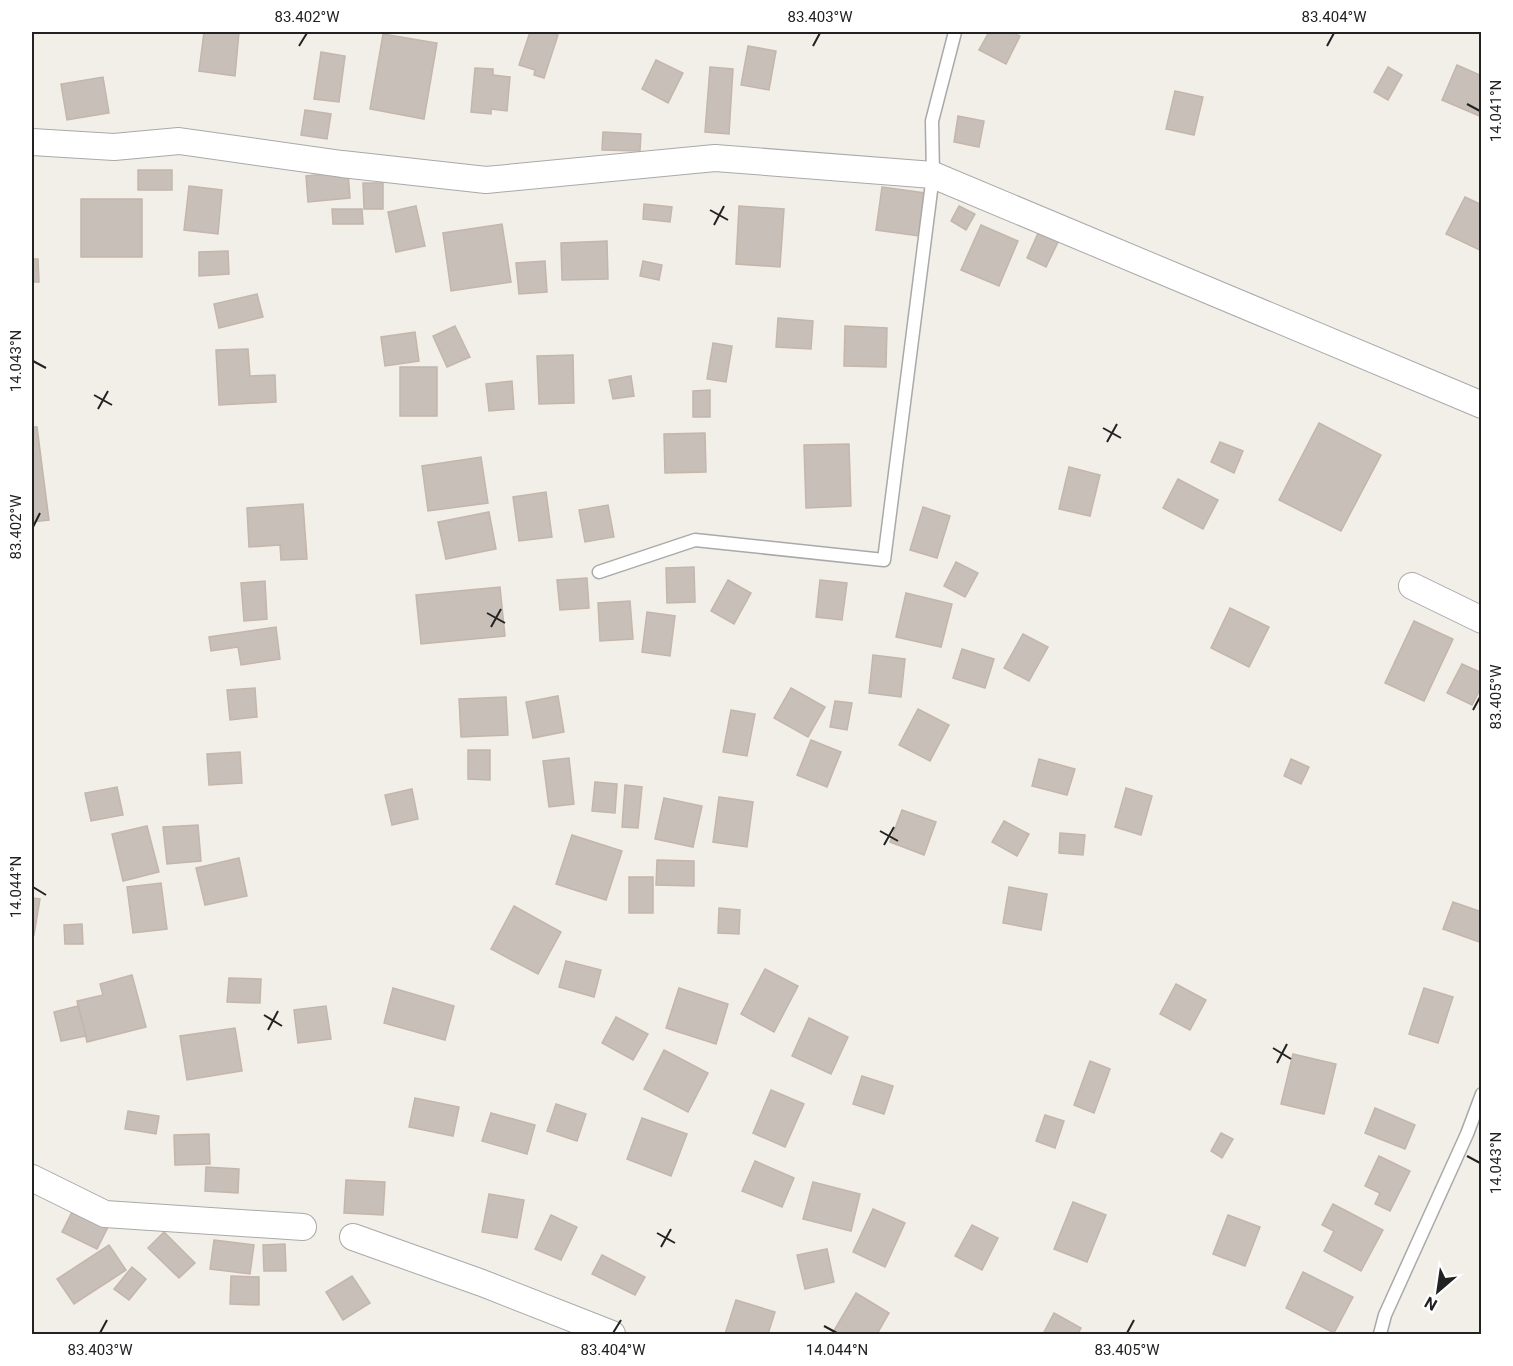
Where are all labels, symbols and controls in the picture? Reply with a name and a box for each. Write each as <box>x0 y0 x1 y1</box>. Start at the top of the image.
text: 83.402°W <box>274 8 340 26</box>
text: 83.403°W <box>787 8 853 26</box>
text: 83.404°W <box>1301 8 1367 26</box>
text: 14.041°N <box>1487 80 1505 142</box>
text: 14.043°N <box>7 330 25 392</box>
text: 83.402°W <box>7 494 25 560</box>
text: 83.405°W <box>1487 664 1505 730</box>
text: 14.044°N <box>7 856 25 918</box>
text: 14.043°N <box>1487 1132 1505 1194</box>
north arrow <box>1408 1261 1468 1321</box>
text: N <box>1421 1293 1441 1315</box>
text: 83.403°W <box>67 1341 133 1359</box>
text: 83.404°W <box>580 1341 646 1359</box>
text: 14.044°N <box>806 1341 868 1359</box>
text: 83.405°W <box>1094 1341 1160 1359</box>

